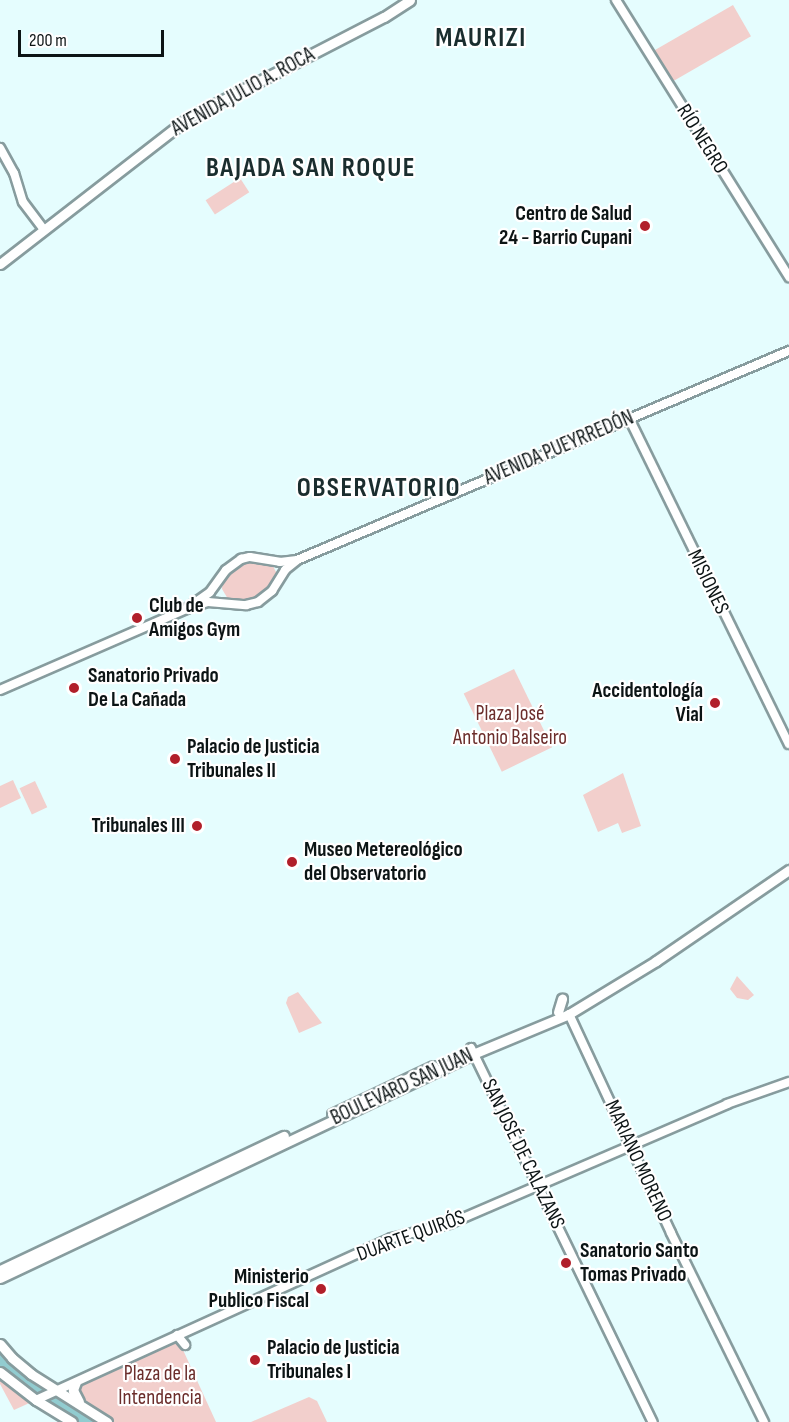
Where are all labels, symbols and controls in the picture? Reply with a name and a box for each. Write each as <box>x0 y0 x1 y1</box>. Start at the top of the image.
scale bar <box>21 18 166 56</box>
district label: MAURIZI <box>435 23 527 55</box>
text: 200 m <box>29 30 67 51</box>
street label: AVENIDA JULIO A. ROCA <box>167 42 319 142</box>
street label: RÍO NEGRO <box>671 100 733 178</box>
district label: BAJADA SAN ROQUE <box>206 153 416 185</box>
place label: Centro de Salud 24 - Barrio Cupani <box>499 201 632 251</box>
marker: Centro de Salud 24 - Barrio Cupani <box>636 217 654 235</box>
street label: AVENIDA PUEYRREDÓN <box>480 405 638 491</box>
district label: OBSERVATORIO <box>297 473 461 505</box>
street label: MISIONES <box>682 546 734 618</box>
place label: Club de Amigos Gym <box>149 593 240 643</box>
marker: Club de Amigos Gym <box>130 611 144 625</box>
place label: Sanatorio Privado De La Cañada <box>88 663 219 713</box>
place label: Accidentología Vial <box>592 678 703 728</box>
marker: Sanatorio Privado De La Cañada <box>65 679 83 697</box>
marker: Accidentología Vial <box>708 696 722 710</box>
park label: Plaza José Antonio Balseiro <box>453 701 567 751</box>
place label: Palacio de Justicia Tribunales II <box>187 734 320 784</box>
marker: Palacio de Justicia Tribunales II <box>168 752 182 766</box>
place label: Tribunales III <box>92 813 185 839</box>
marker: Tribunales III <box>190 819 204 833</box>
place label: Museo Metereológico del Observatorio <box>304 837 463 887</box>
marker: Museo Metereológico del Observatorio <box>285 855 299 869</box>
street label: BOULEVARD SAN JUAN <box>327 1043 477 1131</box>
street label: SAN JOSÉ DE CALAZANS <box>476 1075 570 1233</box>
street label: MARIANO MORENO <box>599 1096 677 1226</box>
street label: DUARTE QUIRÓS <box>353 1205 469 1267</box>
place label: Sanatorio Santo Tomas Privado <box>580 1238 699 1288</box>
marker: Sanatorio Santo Tomas Privado <box>557 1254 575 1272</box>
place label: Ministerio Publico Fiscal <box>209 1264 309 1314</box>
marker: Ministerio Publico Fiscal <box>314 1282 328 1296</box>
place label: Palacio de Justicia Tribunales I <box>267 1335 400 1385</box>
marker: Palacio de Justicia Tribunales I <box>248 1353 262 1367</box>
park label: Plaza de la Intendencia <box>118 1361 202 1411</box>

